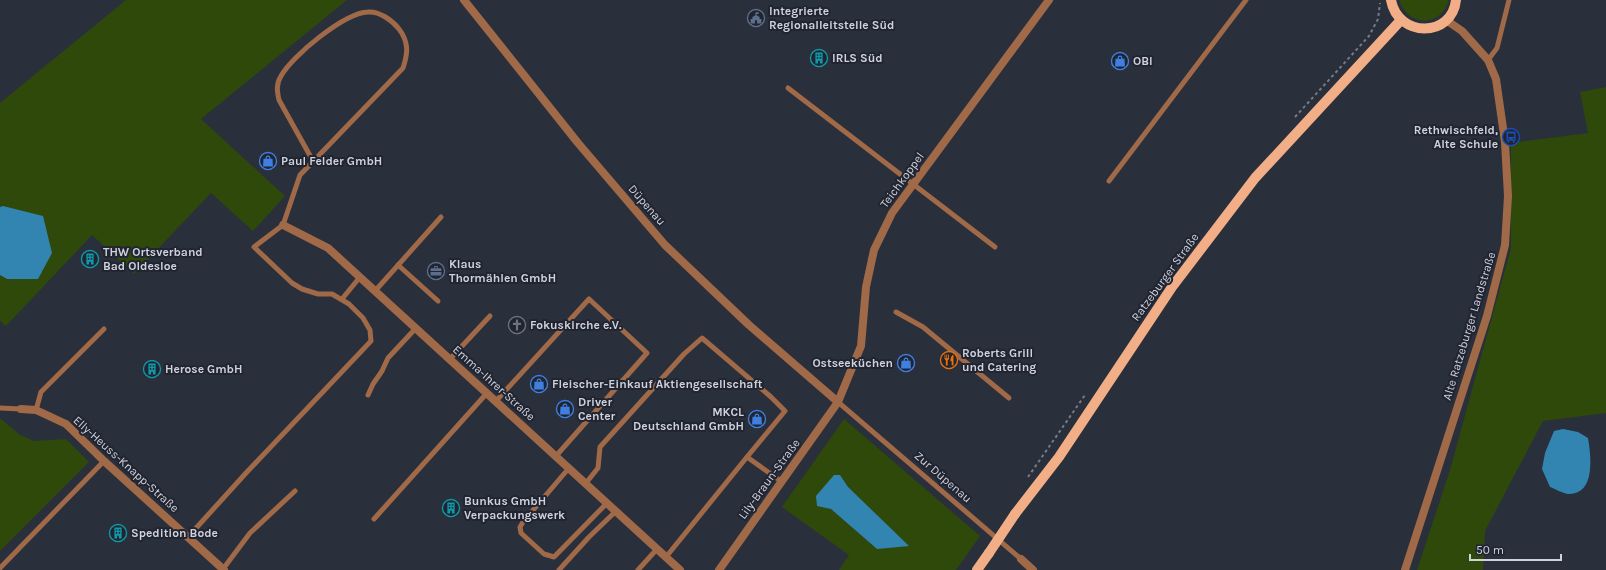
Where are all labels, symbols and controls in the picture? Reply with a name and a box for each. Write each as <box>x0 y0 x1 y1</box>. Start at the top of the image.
place label: Integrierte Regionalleitstelle Süd <box>769 4 894 32</box>
public building icon: Integrierte Regionalleitstelle Süd <box>746 8 766 28</box>
building icon: IRLS Süd <box>809 48 829 68</box>
place label: IRLS Süd <box>832 51 883 65</box>
shop icon: OBI <box>1110 51 1130 71</box>
place label: OBI <box>1133 54 1153 68</box>
place label: Rethwischfeld, Alte Schule <box>1414 123 1498 151</box>
bus stop icon: Rethwischfeld, Alte Schule <box>1501 127 1521 147</box>
street label: Teichkoppel <box>877 150 927 210</box>
shop icon: Paul Felder GmbH <box>258 151 278 171</box>
place label: Paul Felder GmbH <box>281 154 382 168</box>
street label: Düpenau <box>625 182 669 228</box>
street label: Ratzeburger Straße <box>1128 230 1202 324</box>
place label: THW Ortsverband Bad Oldesloe <box>103 245 203 273</box>
building icon: THW Ortsverband Bad Oldesloe <box>80 249 100 269</box>
street label: Alte Ratzeburger Landstraße <box>1440 250 1498 402</box>
place label: Klaus Thormählen GmbH <box>449 257 556 285</box>
office icon: Klaus Thormählen GmbH <box>426 261 446 281</box>
church icon: Fokuskirche e.V. <box>507 315 527 335</box>
place label: Fokuskirche e.V. <box>530 318 622 332</box>
street label: Emma-Ihrer-Straße <box>450 342 538 424</box>
place label: Roberts Grill und Catering <box>962 346 1036 374</box>
restaurant icon: Roberts Grill und Catering <box>939 350 959 370</box>
shop icon: Ostseeküchen <box>896 353 916 373</box>
place label: Ostseeküchen <box>812 356 893 370</box>
building icon: Herose GmbH <box>142 359 162 379</box>
place label: Herose GmbH <box>165 362 242 376</box>
shop icon: Fleischer-Einkauf Aktiengesellschaft <box>529 374 549 394</box>
place label: Fleischer-Einkauf Aktiengesellschaft <box>552 377 763 391</box>
place label: Driver Center <box>578 395 616 423</box>
shop icon: Driver Center <box>555 399 575 419</box>
place label: MKCL Deutschland GmbH <box>633 405 744 433</box>
shop icon: MKCL Deutschland GmbH <box>747 409 767 429</box>
street label: Elly-Heuss-Knapp-Straße <box>70 413 182 515</box>
street label: Lily-Braun-Straße <box>735 436 803 522</box>
street label: Zur Düpenau <box>912 448 974 506</box>
place label: Bunkus GmbH Verpackungswerk <box>464 494 565 522</box>
building icon: Bunkus GmbH Verpackungswerk <box>441 498 461 518</box>
building icon: Spedition Bode <box>108 523 128 543</box>
place label: Spedition Bode <box>131 526 218 540</box>
scale bar <box>1470 536 1561 562</box>
text: 50 m <box>1476 543 1504 557</box>

